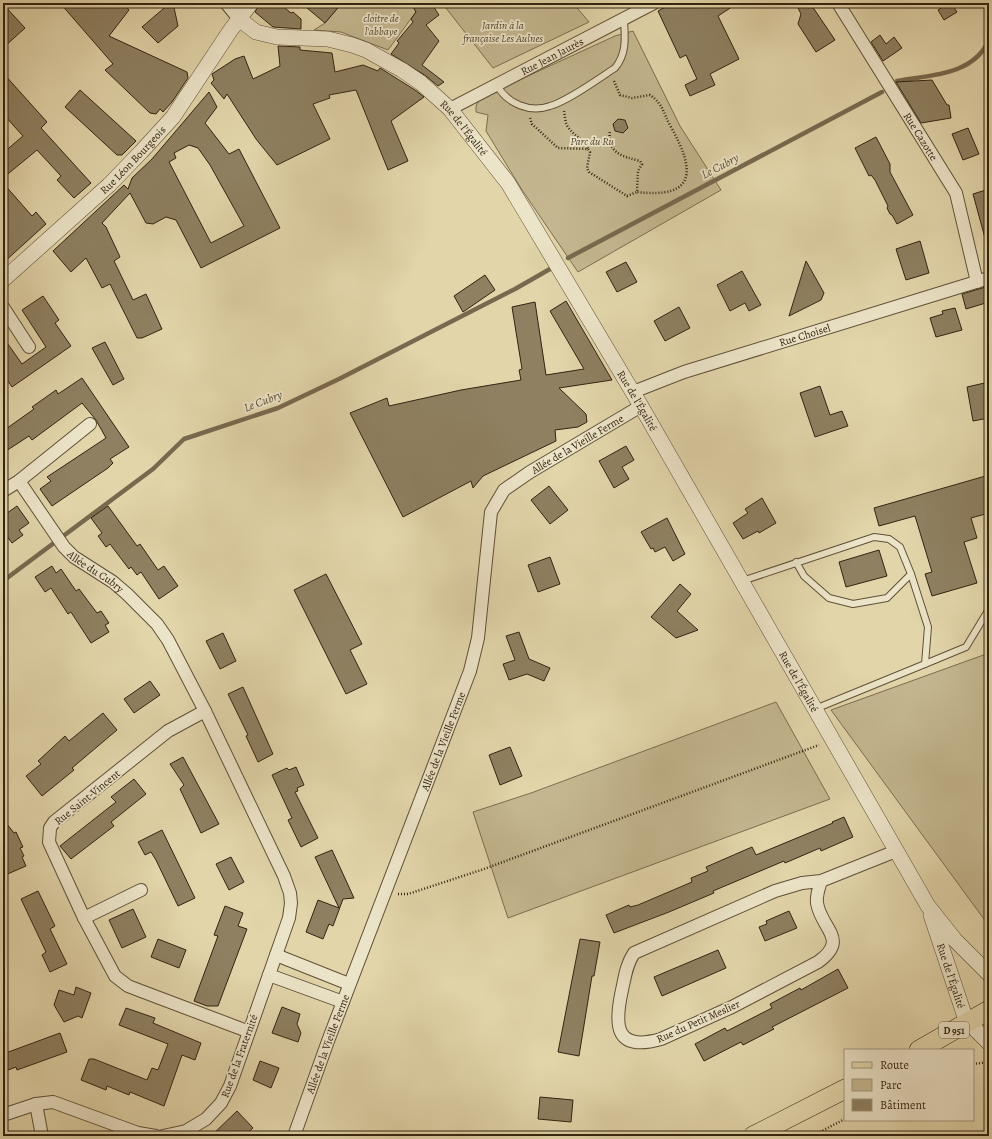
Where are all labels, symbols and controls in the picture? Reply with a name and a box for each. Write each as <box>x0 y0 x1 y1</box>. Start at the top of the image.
park label: cloitre de l'abbaye <box>363 11 399 39</box>
park label: Jardin à la française Les Aulnes <box>461 18 543 46</box>
street label: Rue Jean Jaurès <box>518 34 586 79</box>
street label: Rue de l'Égalité <box>437 97 491 159</box>
street label: Rue Cazotte <box>900 110 941 164</box>
street label: Rue Léon Bourgeois <box>97 123 169 198</box>
park label: Parc du Ru <box>570 134 614 149</box>
water label: Le Cubry <box>698 149 742 183</box>
street label: Rue Choisel <box>777 320 833 350</box>
street label: Rue de l'Égalité <box>613 368 661 434</box>
water label: Le Cubry <box>241 386 285 416</box>
street label: Allée de la Vieille Ferme <box>528 411 627 478</box>
street label: Allée du Cubry <box>63 547 127 596</box>
street label: Rue de l'Égalité <box>775 648 822 715</box>
street label: Allée de la Vieille Ferme <box>417 690 469 794</box>
street label: Rue Saint-Vincent <box>51 766 124 829</box>
street label: Rue de l'Égalité <box>933 941 969 1011</box>
street label: Allée de la Vieille Ferme <box>302 992 353 1097</box>
street label: Rue du Petit Meslier <box>654 996 742 1047</box>
street label: Rue de la Fraternité <box>217 1012 262 1100</box>
road number: D 951 <box>939 1022 969 1038</box>
legend <box>844 1049 974 1121</box>
text: Route <box>880 1057 909 1073</box>
text: Parc <box>880 1077 902 1093</box>
text: Bâtiment <box>880 1097 926 1113</box>

